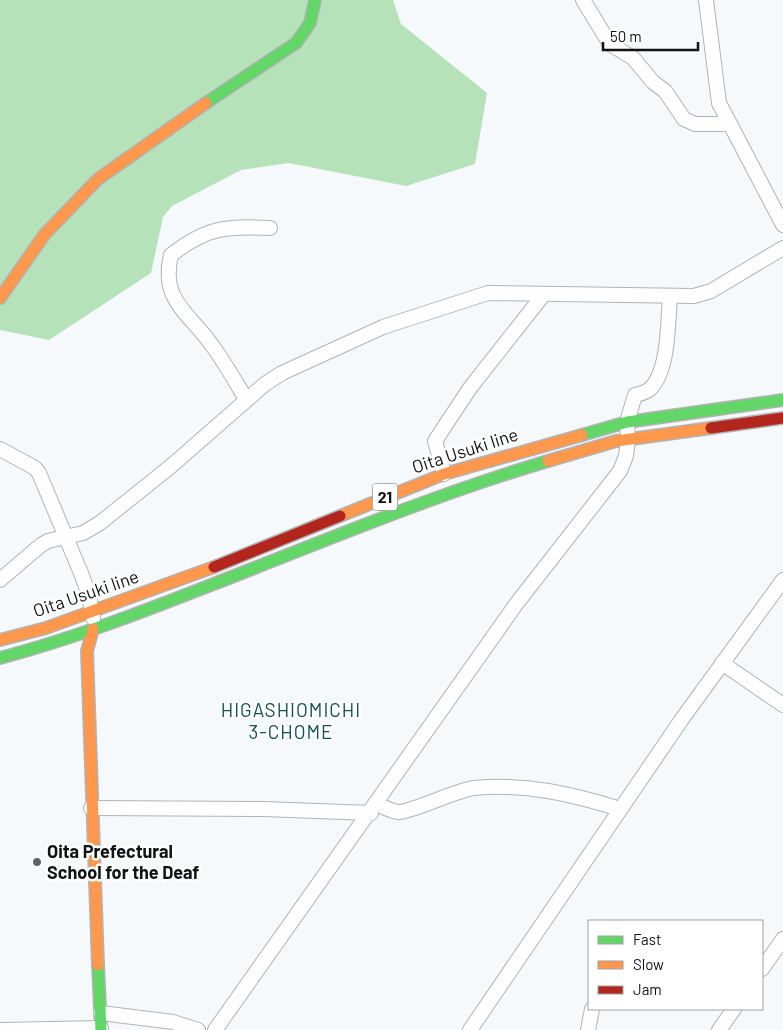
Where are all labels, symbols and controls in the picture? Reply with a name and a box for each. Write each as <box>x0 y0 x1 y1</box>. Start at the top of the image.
scale bar <box>603 20 698 52</box>
text: 50 m <box>610 27 642 45</box>
street label: Oita Usuki line <box>409 423 521 478</box>
road number: 21 <box>372 484 398 511</box>
street label: Oita Usuki line <box>30 565 141 621</box>
district label: HIGASHIOMICHI 3-CHOME <box>221 698 361 743</box>
place label: Oita Prefectural School for the Deaf <box>47 840 199 883</box>
marker: Oita Prefectural School for the Deaf <box>31 856 43 868</box>
legend <box>588 920 763 1010</box>
text: Fast <box>633 930 661 948</box>
text: Slow <box>633 955 664 973</box>
text: Jam <box>633 980 662 998</box>

